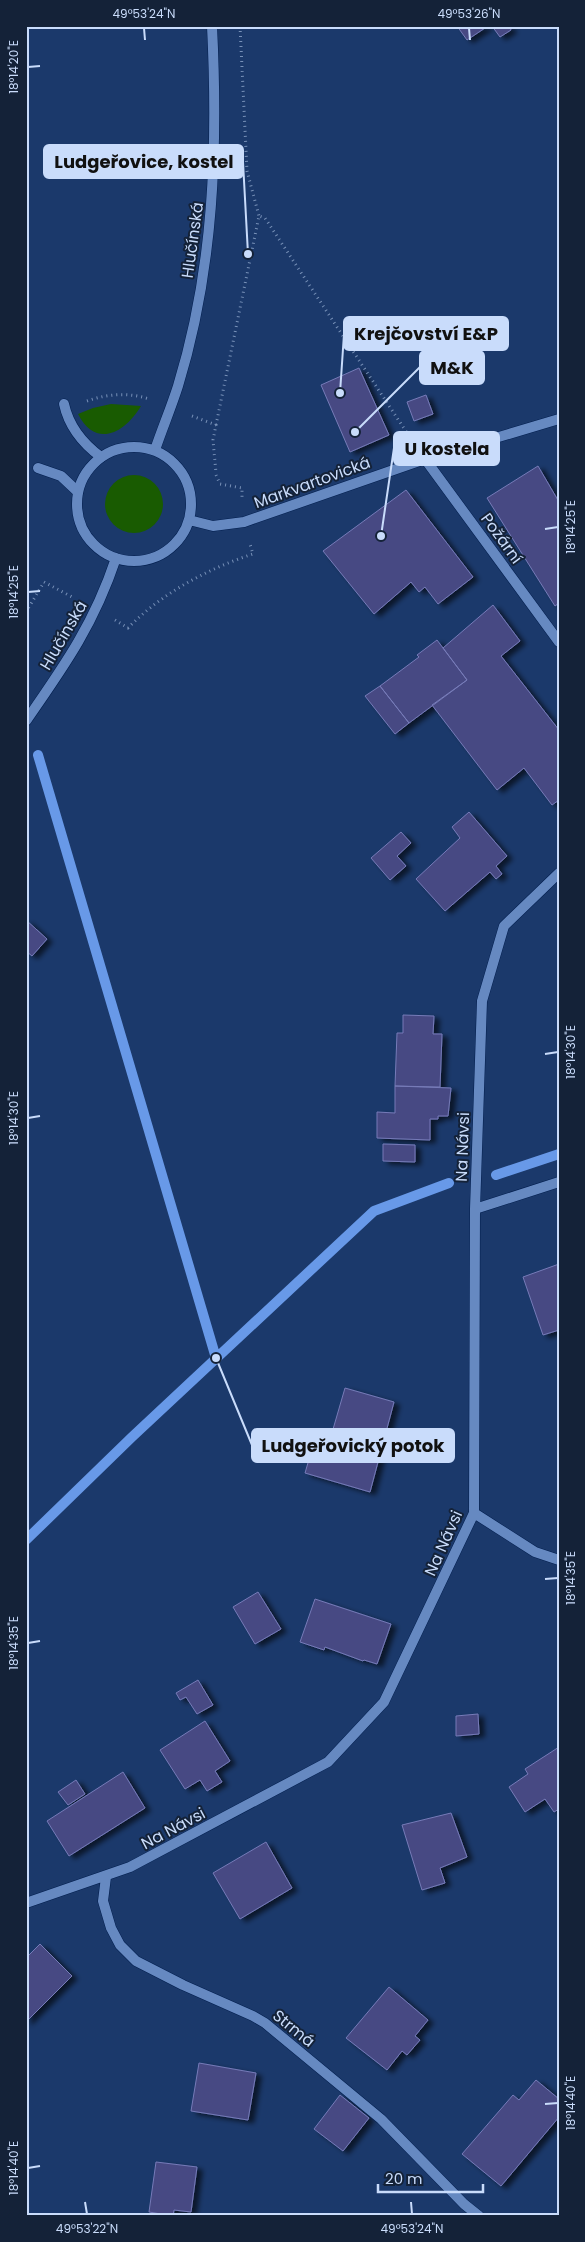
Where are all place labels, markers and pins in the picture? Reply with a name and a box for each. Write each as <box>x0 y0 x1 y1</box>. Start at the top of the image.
callout: Ludgeřovice, kostel <box>44 145 243 178</box>
callout: Krejčovství E&P <box>344 317 508 350</box>
callout: M&K <box>420 351 484 384</box>
callout: U kostela <box>394 432 499 465</box>
callout: Ludgeřovický potok <box>252 1429 454 1462</box>

